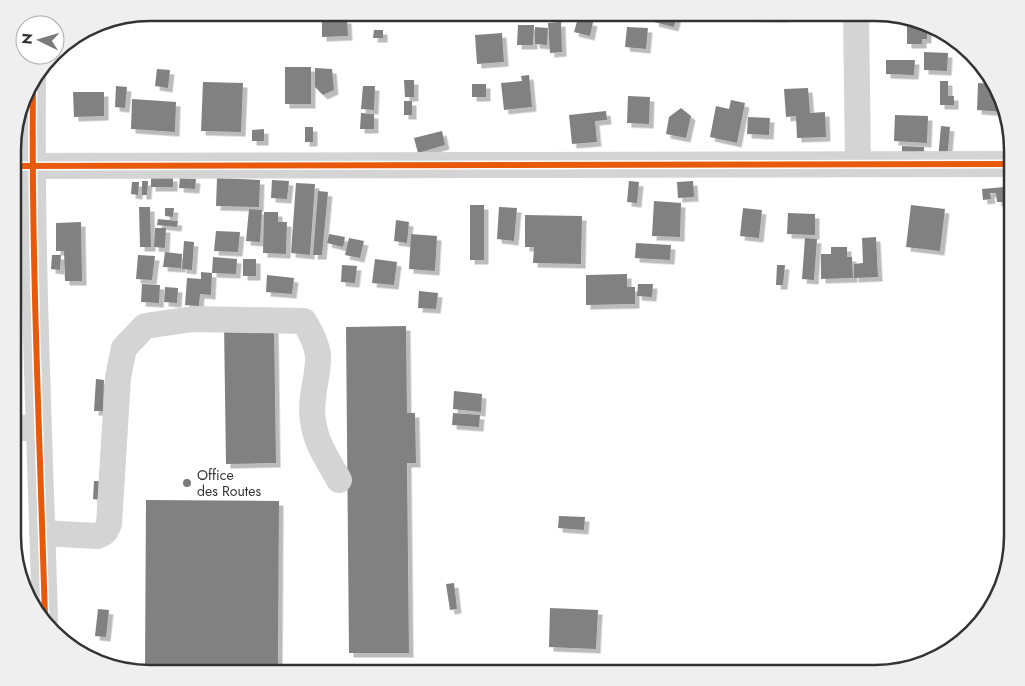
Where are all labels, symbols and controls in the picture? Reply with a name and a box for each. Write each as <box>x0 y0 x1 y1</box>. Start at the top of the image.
north arrow <box>15 15 65 65</box>
text: N <box>17 32 37 45</box>
place label: Office des Routes <box>197 465 261 501</box>
marker: Office des Routes <box>181 477 193 489</box>

